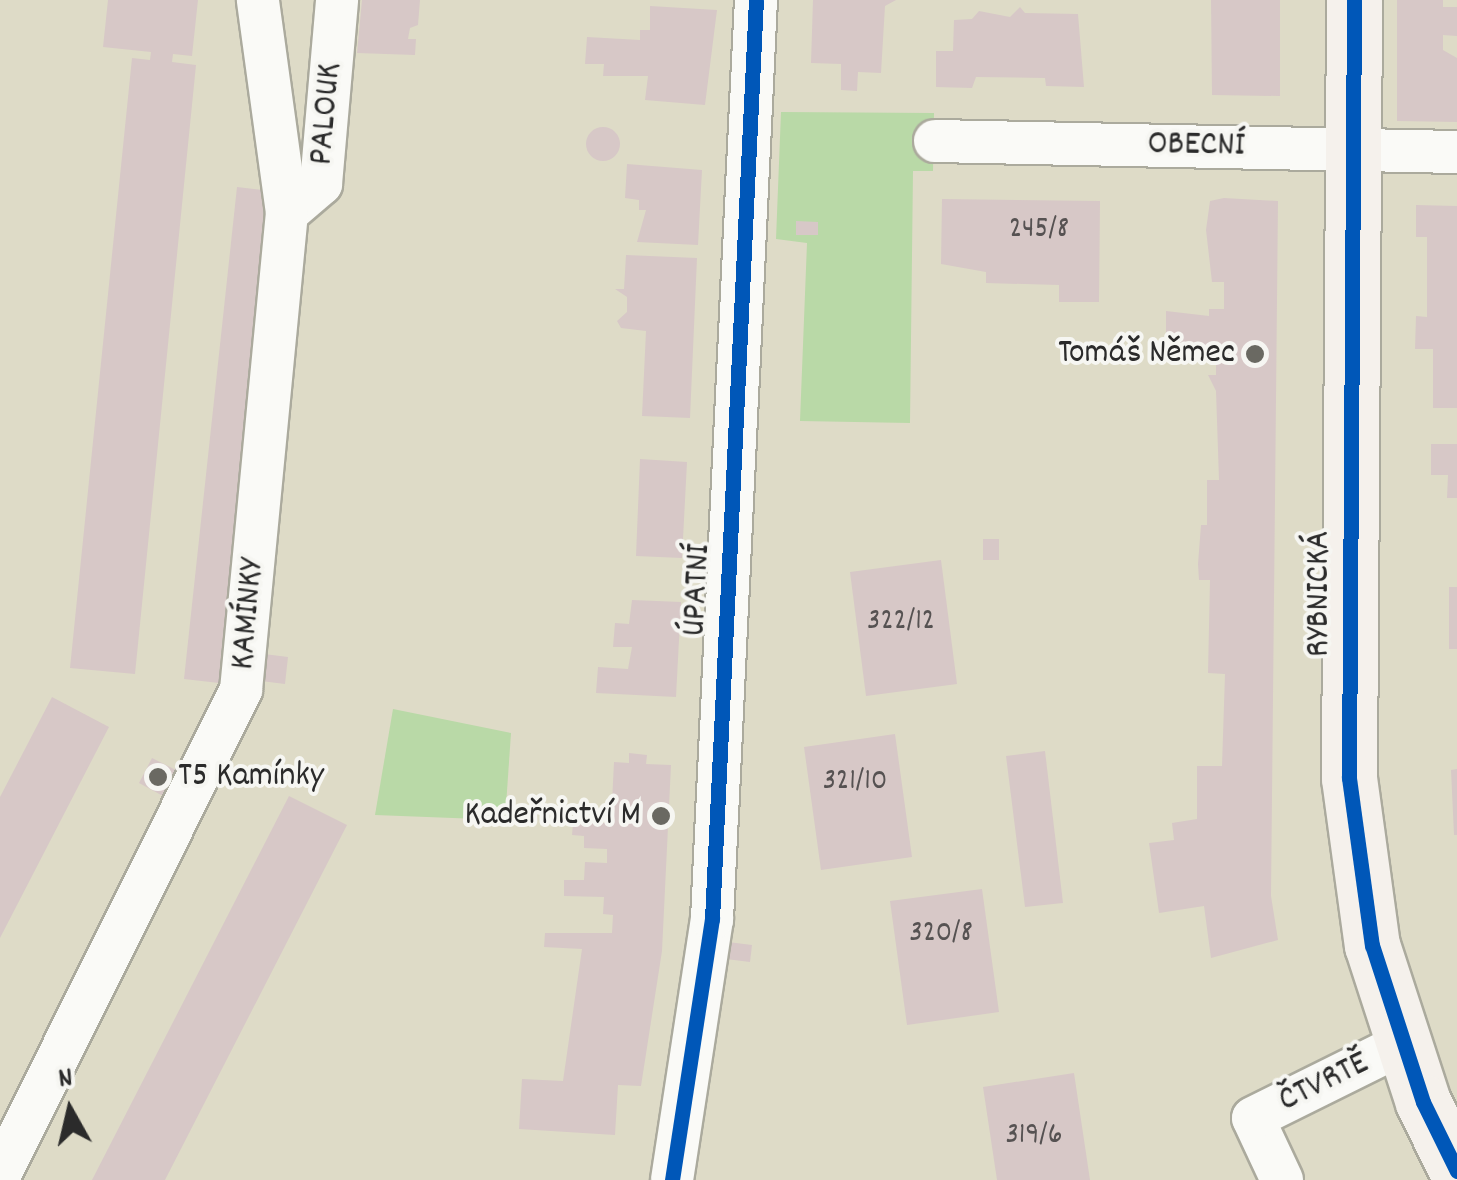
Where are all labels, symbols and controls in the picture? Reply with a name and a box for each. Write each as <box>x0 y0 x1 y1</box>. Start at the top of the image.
street label: PALOUK <box>302 61 352 167</box>
street label: OBECNÍ <box>1147 124 1245 168</box>
house number: 245/8 <box>1009 213 1069 249</box>
place label: Tomáš Němec <box>1058 333 1235 375</box>
marker: Tomáš Němec <box>1244 343 1266 365</box>
street label: RYBNICKÁ <box>1299 531 1341 657</box>
street label: ÚPATNÍ <box>675 543 721 637</box>
street label: KAMÍNKY <box>223 556 275 672</box>
house number: 322/12 <box>867 605 935 641</box>
place label: T5 Kamínky <box>178 756 324 798</box>
house number: 321/10 <box>823 765 887 801</box>
marker: T5 Kamínky <box>147 766 169 788</box>
place label: Kadeřnictví M <box>465 795 641 837</box>
marker: Kadeřnictví M <box>650 805 672 827</box>
house number: 320/8 <box>909 917 973 953</box>
street label: ČTVRTĚ <box>1272 1043 1376 1123</box>
north arrow <box>20 1060 120 1160</box>
text: N <box>56 1060 75 1101</box>
house number: 319/6 <box>1006 1119 1062 1155</box>

